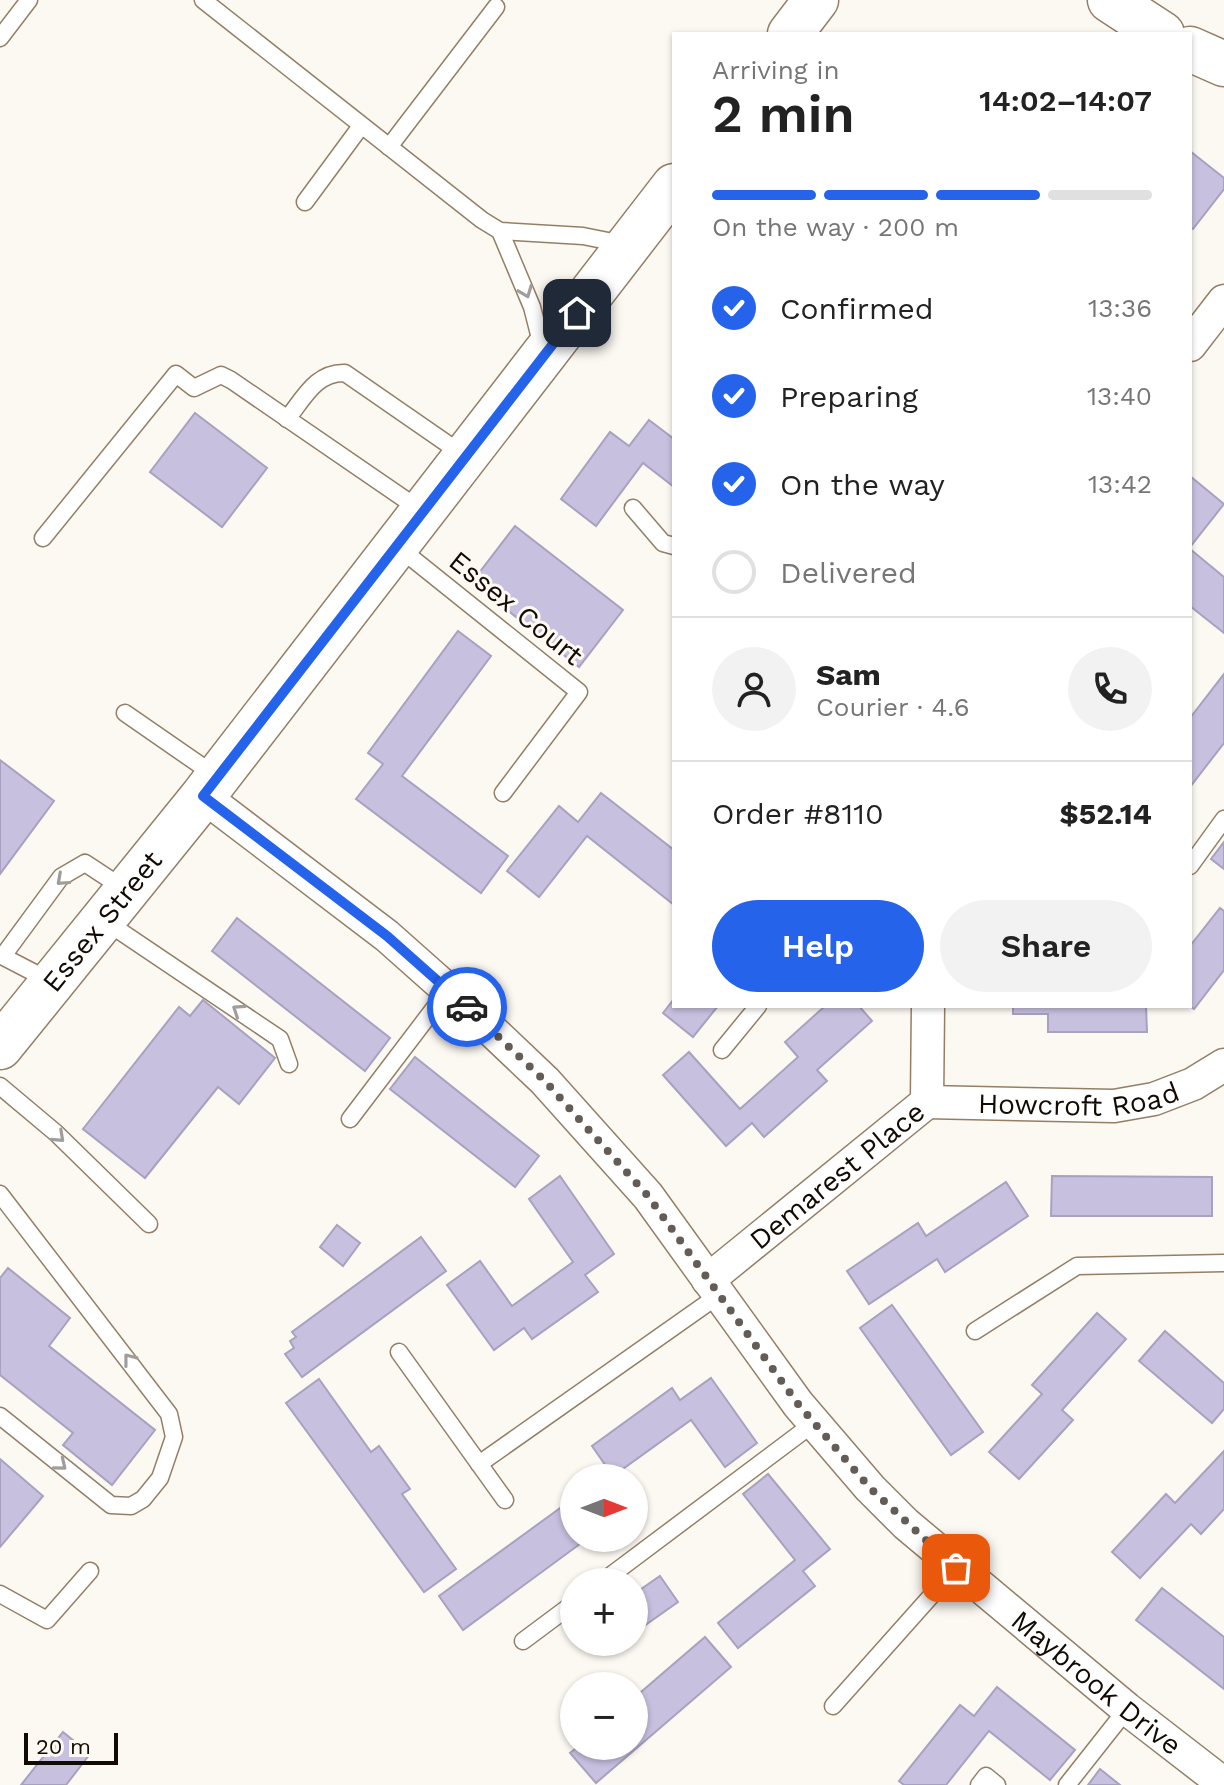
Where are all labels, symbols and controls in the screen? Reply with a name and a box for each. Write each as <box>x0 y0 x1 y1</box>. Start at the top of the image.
text: Arriving in <box>712 55 840 85</box>
text: 14:02–14:07 <box>979 83 1152 118</box>
text: 2 min <box>712 84 855 145</box>
text: On the way · 200 m <box>712 212 959 242</box>
pin <box>543 279 611 347</box>
one-way arrow <box>516 284 532 298</box>
icon: check <box>712 286 756 330</box>
icon: home <box>555 291 599 335</box>
text: Confirmed <box>780 291 934 326</box>
text: 13:36 <box>1088 293 1152 323</box>
icon: check <box>712 374 756 418</box>
text: Preparing <box>780 379 918 414</box>
text: 13:40 <box>1087 381 1152 411</box>
icon: check <box>712 462 756 506</box>
text: On the way <box>780 467 945 502</box>
text: 13:42 <box>1088 469 1152 499</box>
street label: Essex Court <box>442 544 590 672</box>
text: Delivered <box>780 555 917 590</box>
button: person <box>712 647 796 731</box>
button: phone <box>1068 647 1152 731</box>
text: Sam <box>816 657 881 692</box>
text: Courier · 4.6 <box>816 692 970 722</box>
text: Order #8110 <box>712 796 884 831</box>
text: $52.14 <box>1059 796 1152 831</box>
street label: Essex Street <box>35 844 169 998</box>
one-way arrow <box>57 870 72 885</box>
button: Help <box>712 900 924 992</box>
button: Share <box>940 900 1152 992</box>
courier <box>427 967 507 1047</box>
icon: car <box>445 985 489 1029</box>
one-way arrow <box>232 1005 246 1020</box>
street label: Howcroft Road <box>978 1074 1184 1123</box>
street label: Demarest Place <box>743 1095 931 1256</box>
one-way arrow <box>50 1127 65 1141</box>
one-way arrow <box>124 1354 138 1368</box>
one-way arrow <box>51 1455 66 1470</box>
north arrow <box>560 1464 648 1552</box>
map controls <box>560 1464 648 1760</box>
pin <box>922 1534 990 1602</box>
icon: bag <box>934 1546 978 1590</box>
button: + <box>560 1568 648 1656</box>
street label: Maybrook Drive <box>1005 1603 1188 1762</box>
button: − <box>560 1672 648 1760</box>
scale bar <box>24 1729 118 1765</box>
text: 20 m <box>36 1734 91 1759</box>

